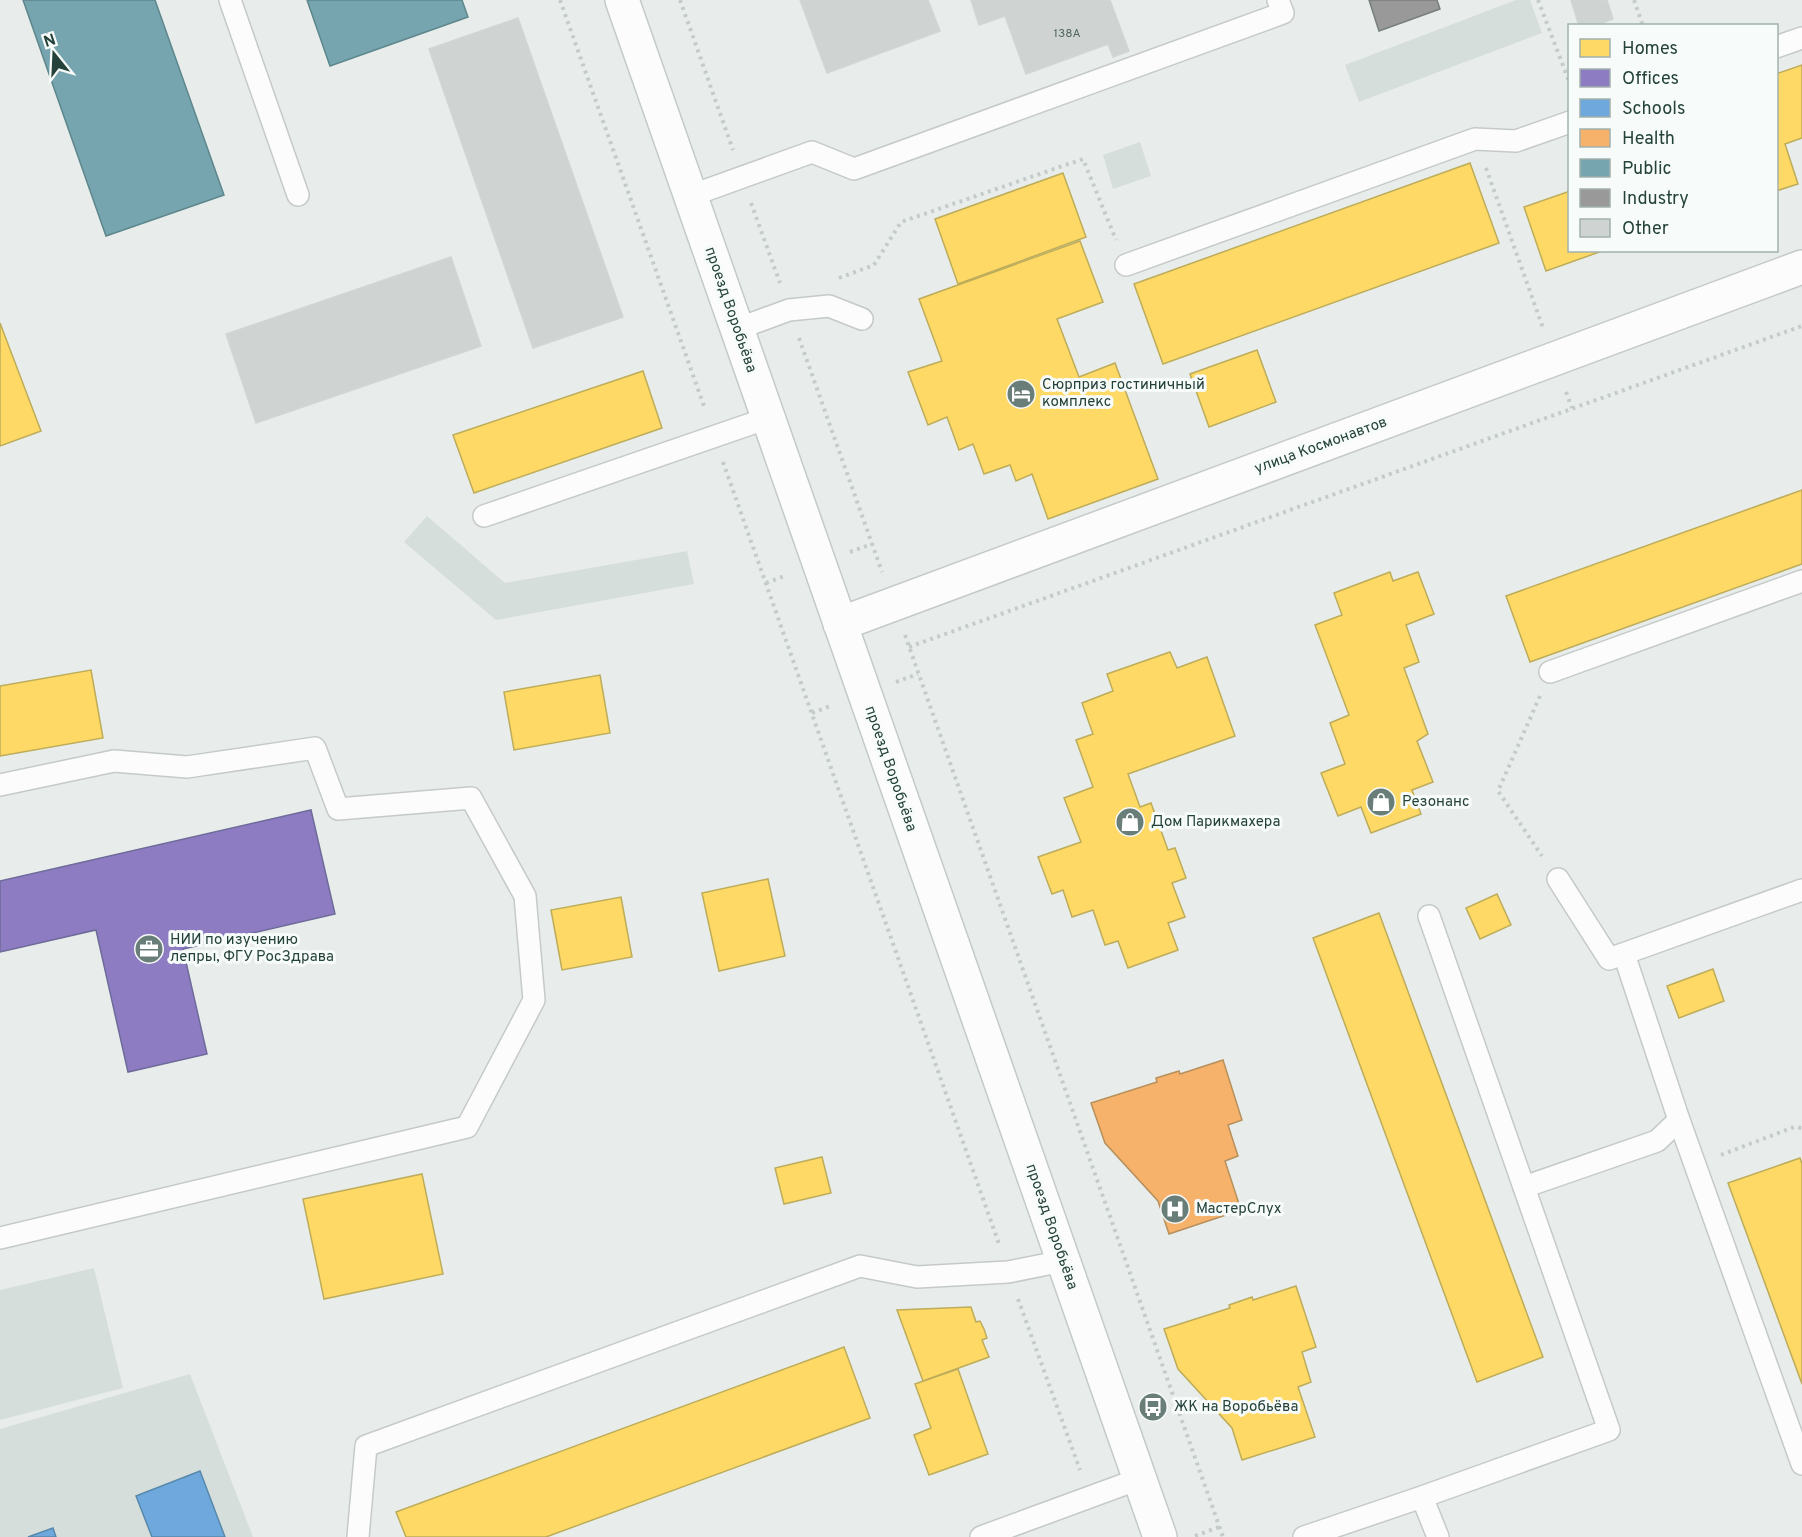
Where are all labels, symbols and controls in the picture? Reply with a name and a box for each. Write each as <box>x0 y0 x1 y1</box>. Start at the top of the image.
north arrow <box>24 24 84 84</box>
legend <box>1568 24 1778 252</box>
house number: 138А <box>1053 26 1081 42</box>
text: N <box>41 30 59 53</box>
text: Homes <box>1622 38 1678 61</box>
text: Offices <box>1622 68 1679 91</box>
text: Schools <box>1622 98 1685 121</box>
text: Health <box>1622 128 1675 151</box>
text: Public <box>1622 158 1672 181</box>
text: Industry <box>1622 188 1689 211</box>
text: Other <box>1622 218 1669 241</box>
street label: проезд Воробьёва <box>700 245 760 375</box>
place label: Сюрприз гостиничный комплекс <box>1042 376 1205 412</box>
hotel icon: Сюрприз гостиничный комплекс <box>1005 378 1037 410</box>
street label: улица Космонавтов <box>1252 413 1390 479</box>
street label: проезд Воробьёва <box>860 704 920 834</box>
shop icon: Резонанс <box>1365 786 1397 818</box>
place label: Резонанс <box>1402 793 1470 812</box>
shop icon: Дом Парикмахера <box>1114 806 1146 838</box>
place label: Дом Парикмахера <box>1151 813 1280 832</box>
place label: НИИ по изучению лепры, ФГУ РосЗдрава <box>170 931 334 967</box>
office icon: НИИ по изучению лепры, ФГУ РосЗдрава <box>133 933 165 965</box>
street label: проезд Воробьёва <box>1021 1162 1081 1292</box>
hospital icon: МастерСлух <box>1159 1193 1191 1225</box>
place label: МастерСлух <box>1196 1200 1282 1219</box>
bus stop icon: ЖК на Воробьёва <box>1137 1391 1169 1423</box>
place label: ЖК на Воробьёва <box>1174 1398 1298 1417</box>

